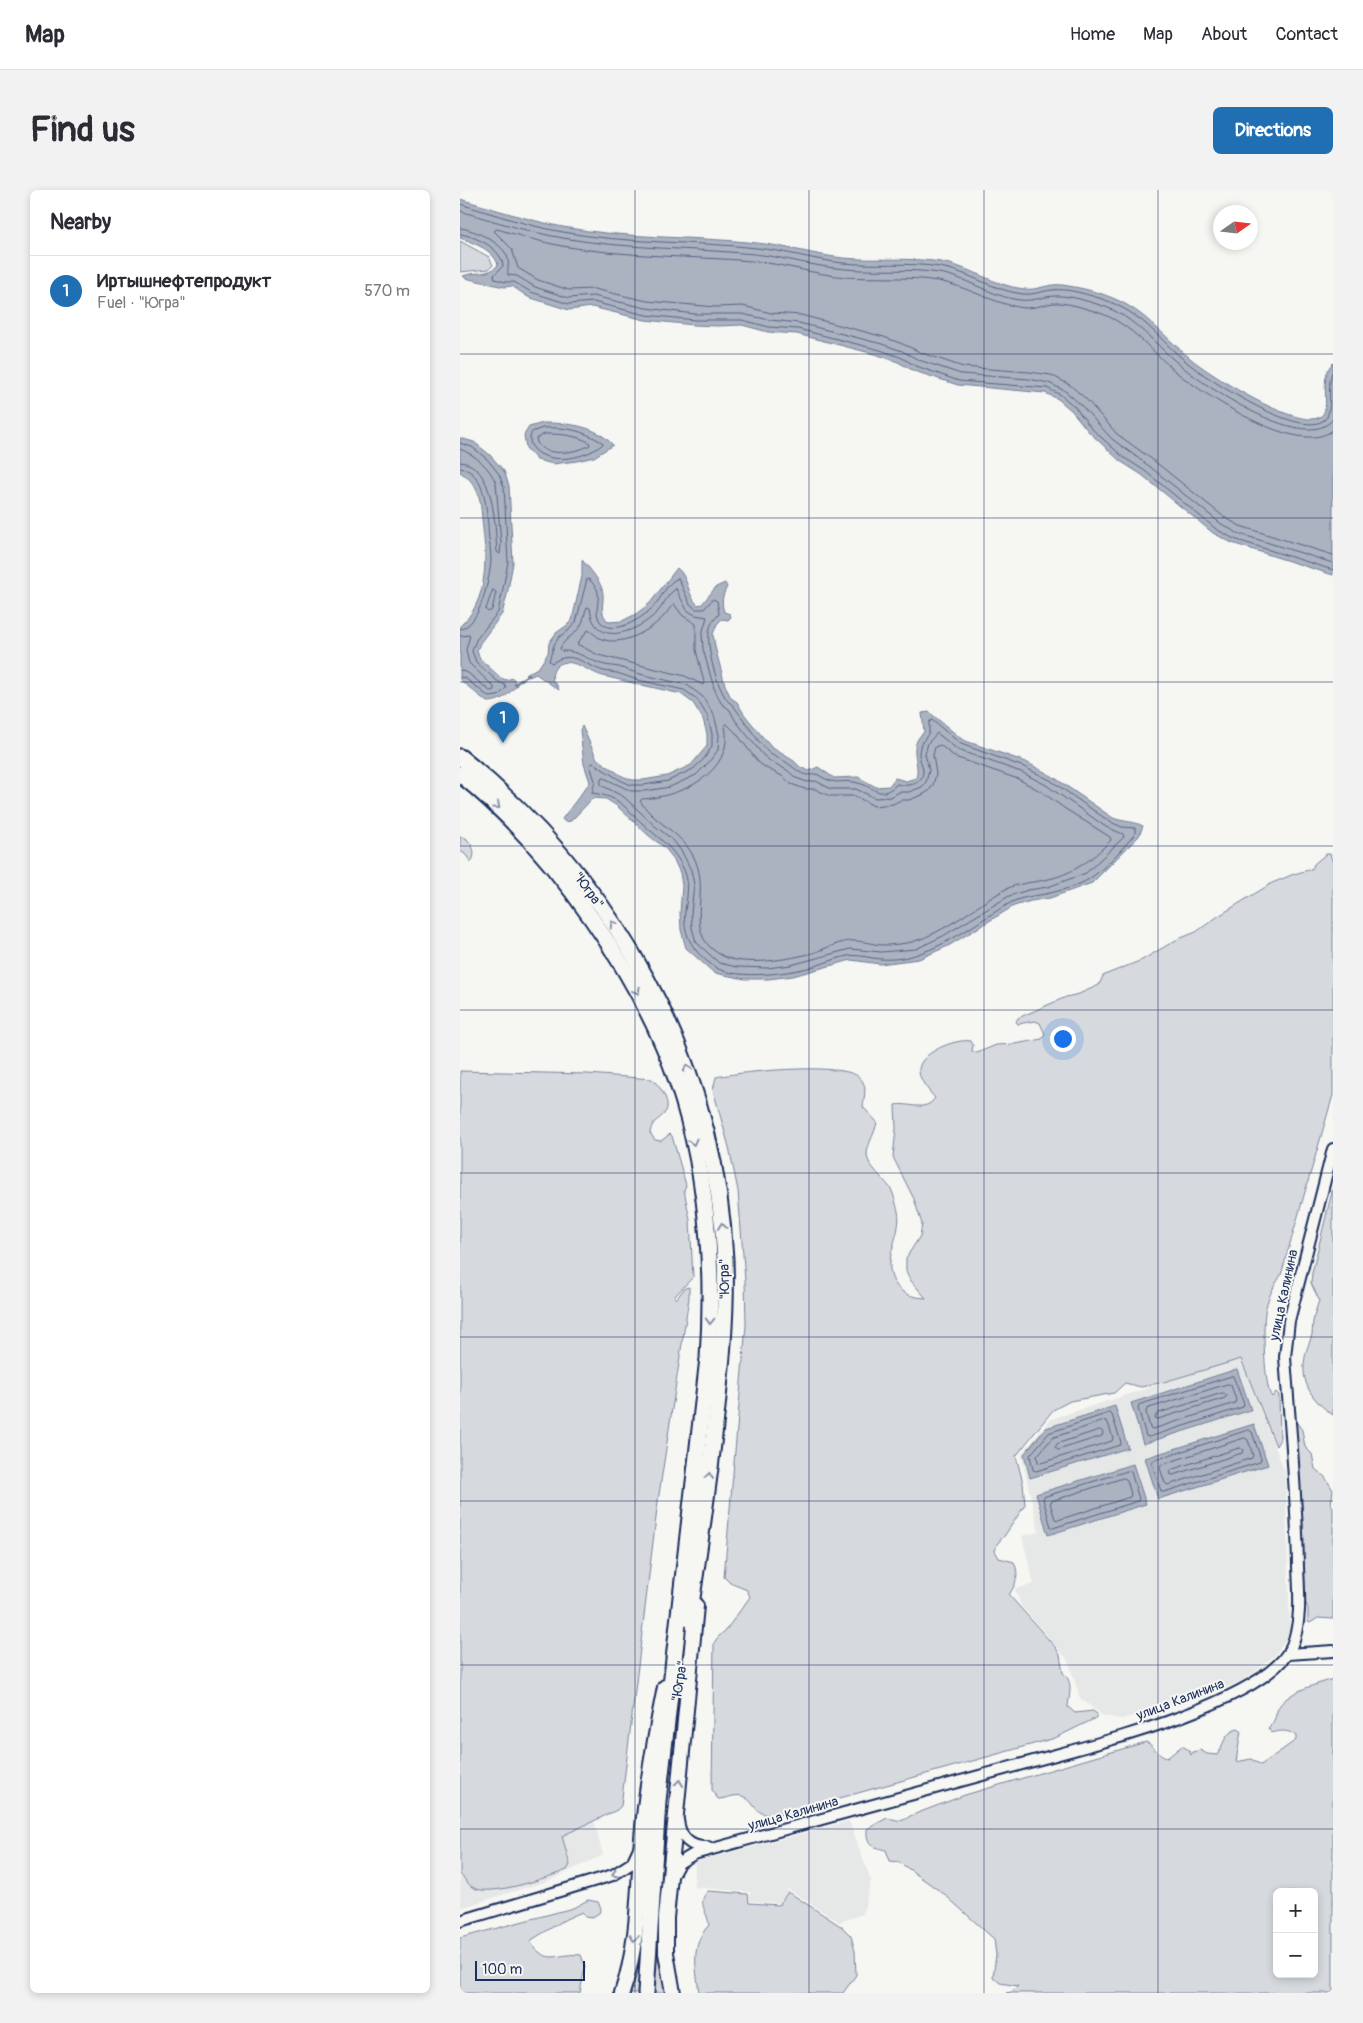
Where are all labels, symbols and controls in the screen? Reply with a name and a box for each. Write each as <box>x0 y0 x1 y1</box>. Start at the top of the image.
text: Map <box>25 20 65 49</box>
text: Home <box>1070 23 1115 46</box>
text: Map <box>1143 23 1173 46</box>
text: About <box>1201 23 1247 46</box>
text: Contact <box>1275 23 1338 46</box>
button: Directions <box>1213 107 1333 154</box>
text: Find us <box>30 108 135 152</box>
north arrow <box>1213 205 1258 250</box>
text: Nearby <box>50 209 111 236</box>
text: Иртышнефтепродукт <box>97 269 271 293</box>
text: 1 <box>63 281 69 301</box>
text: 570 m <box>364 281 410 301</box>
text: Fuel · "Югра" <box>97 293 186 313</box>
pin: 1 <box>487 702 519 743</box>
one-way arrow <box>491 800 500 809</box>
street label: "Югра" <box>570 869 608 912</box>
one-way arrow <box>610 920 619 930</box>
one-way arrow <box>630 985 640 994</box>
your location <box>1050 1026 1076 1052</box>
one-way arrow <box>683 1064 693 1073</box>
one-way arrow <box>687 1138 698 1147</box>
one-way arrow <box>717 1222 728 1230</box>
street label: улица Калинина <box>1265 1248 1301 1343</box>
street label: "Югра" <box>716 1258 733 1300</box>
one-way arrow <box>705 1317 716 1325</box>
one-way arrow <box>703 1471 714 1479</box>
street label: "Югра" <box>668 1659 691 1703</box>
street label: улица Калинина <box>1133 1675 1227 1724</box>
one-way arrow <box>673 1779 684 1787</box>
street label: улица Калинина <box>745 1793 840 1835</box>
one-way arrow <box>611 1867 620 1878</box>
map controls <box>1273 1888 1318 1978</box>
button: + <box>1273 1888 1318 1933</box>
one-way arrow <box>629 1933 639 1942</box>
button: − <box>1273 1933 1318 1978</box>
scale bar <box>475 1958 585 1981</box>
text: 100 m <box>482 1961 522 1978</box>

